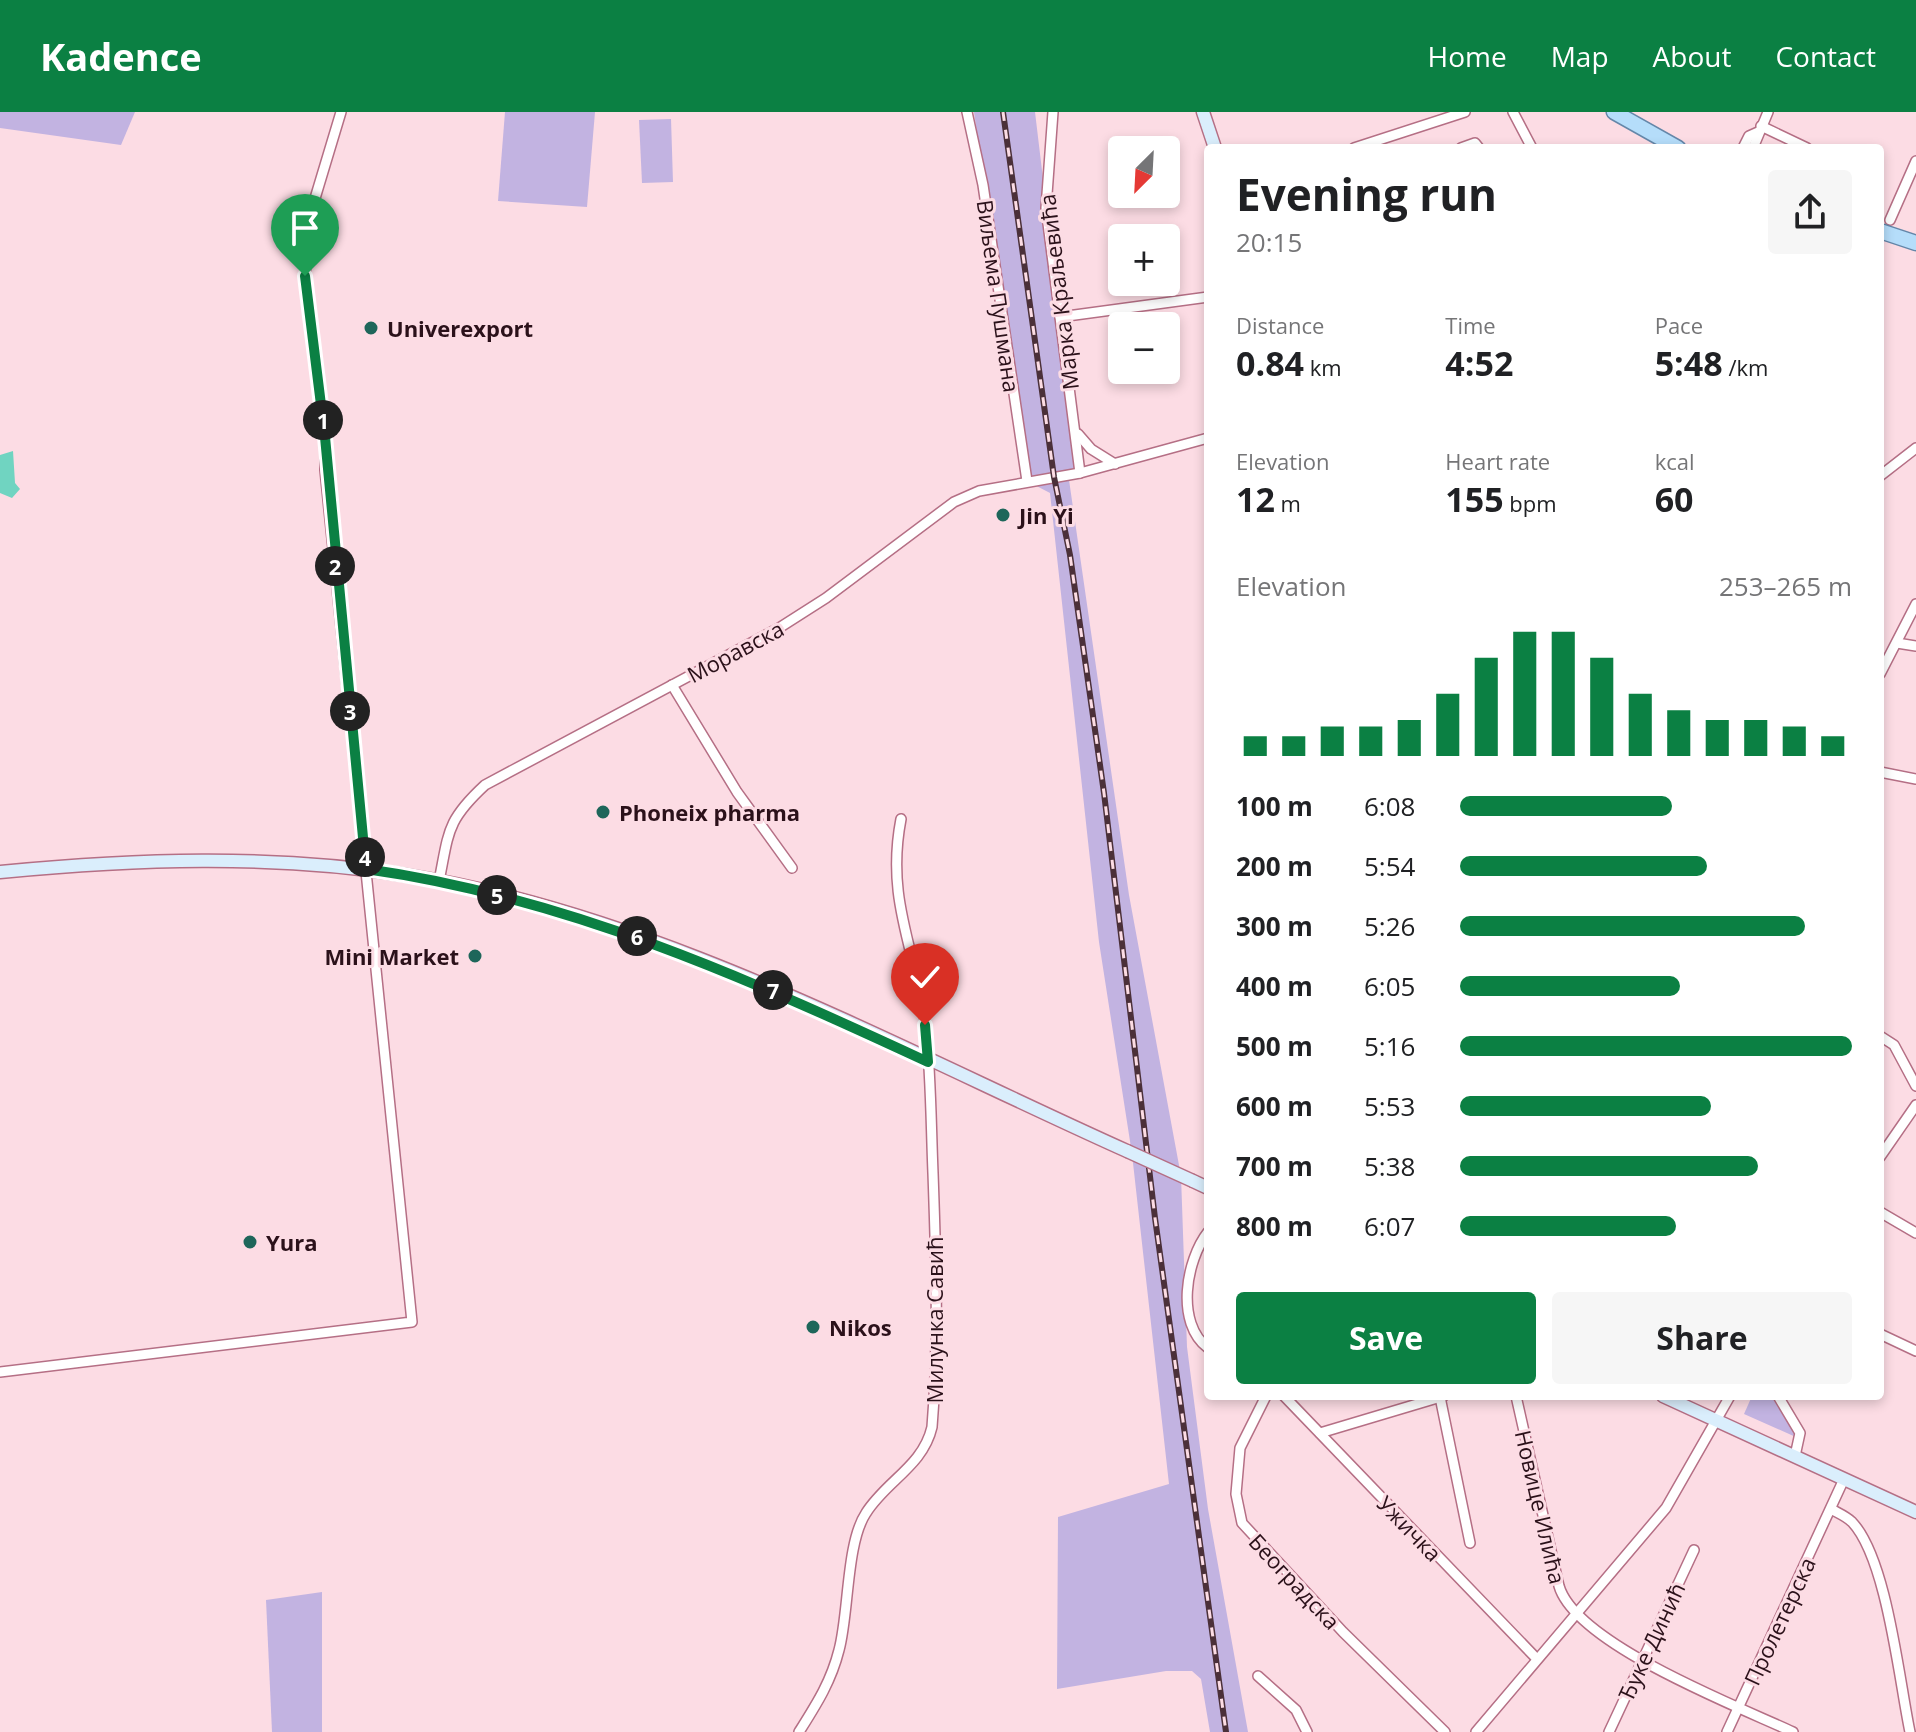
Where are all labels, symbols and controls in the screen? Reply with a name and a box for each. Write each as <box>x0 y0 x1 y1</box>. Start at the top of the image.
text: Kadence <box>40 30 202 82</box>
text: Home <box>1428 37 1507 75</box>
text: Map <box>1551 37 1609 75</box>
text: About <box>1653 37 1731 75</box>
text: Contact <box>1775 37 1876 75</box>
north arrow <box>1108 136 1180 208</box>
map controls <box>1108 136 1180 384</box>
text: Evening run <box>1236 164 1497 224</box>
button: share <box>1768 170 1852 254</box>
street label: Марка Краљевића <box>1031 192 1085 392</box>
pin <box>271 194 339 276</box>
street label: Виљема Пушмана <box>971 198 1027 394</box>
icon: arrive <box>283 206 327 250</box>
button: + <box>1108 224 1180 296</box>
text: 20:15 <box>1236 224 1302 260</box>
text: Distance <box>1236 310 1324 340</box>
text: Time <box>1445 310 1496 340</box>
text: Pace <box>1655 310 1703 340</box>
button: − <box>1108 312 1180 384</box>
place label: Univerexport <box>387 313 533 343</box>
marker: Univerexport <box>362 319 380 337</box>
text: 0.84 <box>1236 340 1304 386</box>
text: 4:52 <box>1445 340 1513 386</box>
text: 5:48 <box>1655 340 1723 386</box>
text: km <box>1304 352 1342 382</box>
text: /km <box>1723 352 1768 382</box>
pin: 1 <box>303 400 343 440</box>
text: 1 <box>317 405 329 435</box>
text: Elevation <box>1236 446 1329 476</box>
text: Heart rate <box>1445 446 1550 476</box>
text: kcal <box>1655 446 1695 476</box>
text: 12 <box>1236 476 1275 522</box>
text: 155 <box>1445 476 1504 522</box>
text: 60 <box>1655 476 1694 522</box>
text: m <box>1275 488 1301 518</box>
text: bpm <box>1504 488 1557 518</box>
place label: Jin Yi <box>1017 500 1074 530</box>
marker: Jin Yi <box>994 506 1012 524</box>
pin: 2 <box>315 546 355 586</box>
text: 2 <box>329 551 341 581</box>
text: Elevation <box>1236 568 1346 604</box>
text: 253–265 m <box>1719 568 1852 604</box>
street label: Моравска <box>681 613 789 689</box>
pin: 3 <box>330 691 370 731</box>
text: 3 <box>344 696 356 726</box>
text: 100 m <box>1236 788 1313 824</box>
text: 6:08 <box>1364 788 1415 824</box>
place label: Phoneix pharma <box>619 797 800 827</box>
marker: Phoneix pharma <box>594 803 612 821</box>
pin: 4 <box>345 837 385 877</box>
text: 4 <box>359 842 371 872</box>
text: 200 m <box>1236 848 1313 884</box>
text: 5:54 <box>1364 848 1415 884</box>
pin: 5 <box>477 875 517 915</box>
text: 5 <box>491 880 503 910</box>
text: 300 m <box>1236 908 1313 944</box>
text: 5:26 <box>1364 908 1415 944</box>
pin: 6 <box>617 916 657 956</box>
text: 6 <box>631 921 643 951</box>
place label: Mini Market <box>324 941 459 971</box>
pin <box>891 943 959 1025</box>
marker: Mini Market <box>466 947 484 965</box>
icon: check <box>903 955 947 999</box>
text: 400 m <box>1236 968 1313 1004</box>
text: 6:05 <box>1364 968 1415 1004</box>
pin: 7 <box>753 970 793 1010</box>
text: 7 <box>767 975 779 1005</box>
text: 500 m <box>1236 1028 1313 1064</box>
text: 5:16 <box>1364 1028 1415 1064</box>
text: 600 m <box>1236 1088 1313 1124</box>
text: 5:53 <box>1364 1088 1415 1124</box>
text: 700 m <box>1236 1148 1313 1184</box>
text: 5:38 <box>1364 1148 1415 1184</box>
text: 800 m <box>1236 1208 1313 1244</box>
text: 6:07 <box>1364 1208 1415 1244</box>
place label: Yura <box>266 1227 317 1257</box>
marker: Yura <box>241 1233 259 1251</box>
street label: Милунка Савић <box>919 1237 949 1403</box>
button: Save <box>1236 1292 1536 1384</box>
button: Share <box>1552 1292 1852 1384</box>
place label: Nikos <box>829 1312 892 1342</box>
marker: Nikos <box>804 1318 822 1336</box>
street label: Новице Илића <box>1509 1427 1573 1587</box>
street label: Ужичка <box>1371 1489 1449 1567</box>
street label: Београдска <box>1243 1527 1347 1635</box>
street label: Пролетерска <box>1736 1552 1822 1690</box>
street label: Ђуке Динић <box>1611 1577 1691 1705</box>

